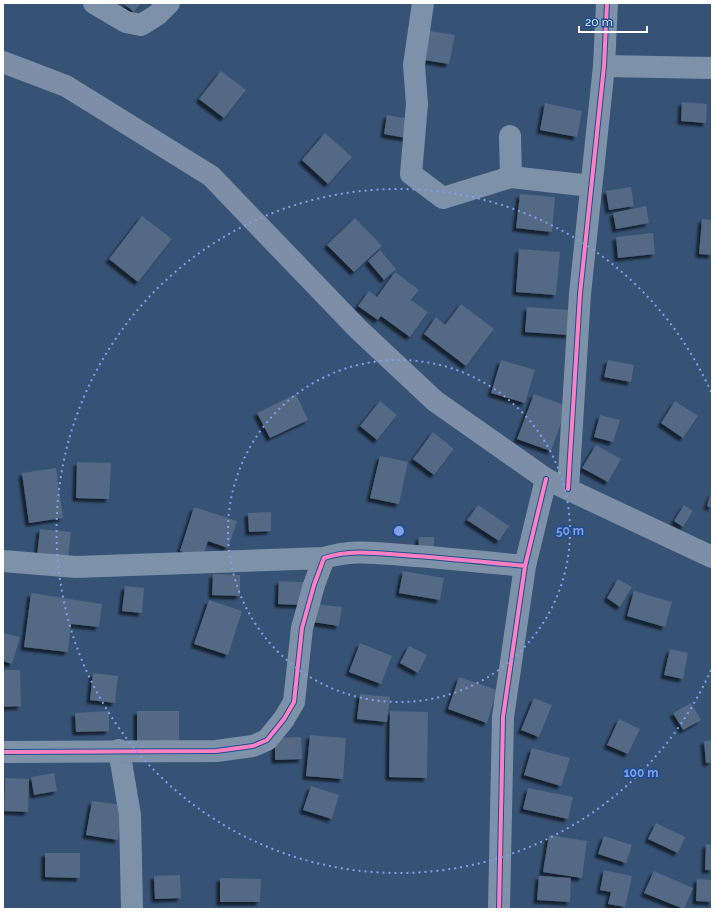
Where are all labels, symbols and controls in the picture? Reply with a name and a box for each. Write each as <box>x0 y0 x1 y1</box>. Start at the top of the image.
scale bar <box>579 8 647 34</box>
text: 20 m <box>585 15 613 29</box>
centre of rings <box>392 524 406 538</box>
text: 50 m <box>556 524 584 538</box>
text: 100 m <box>624 766 658 780</box>

